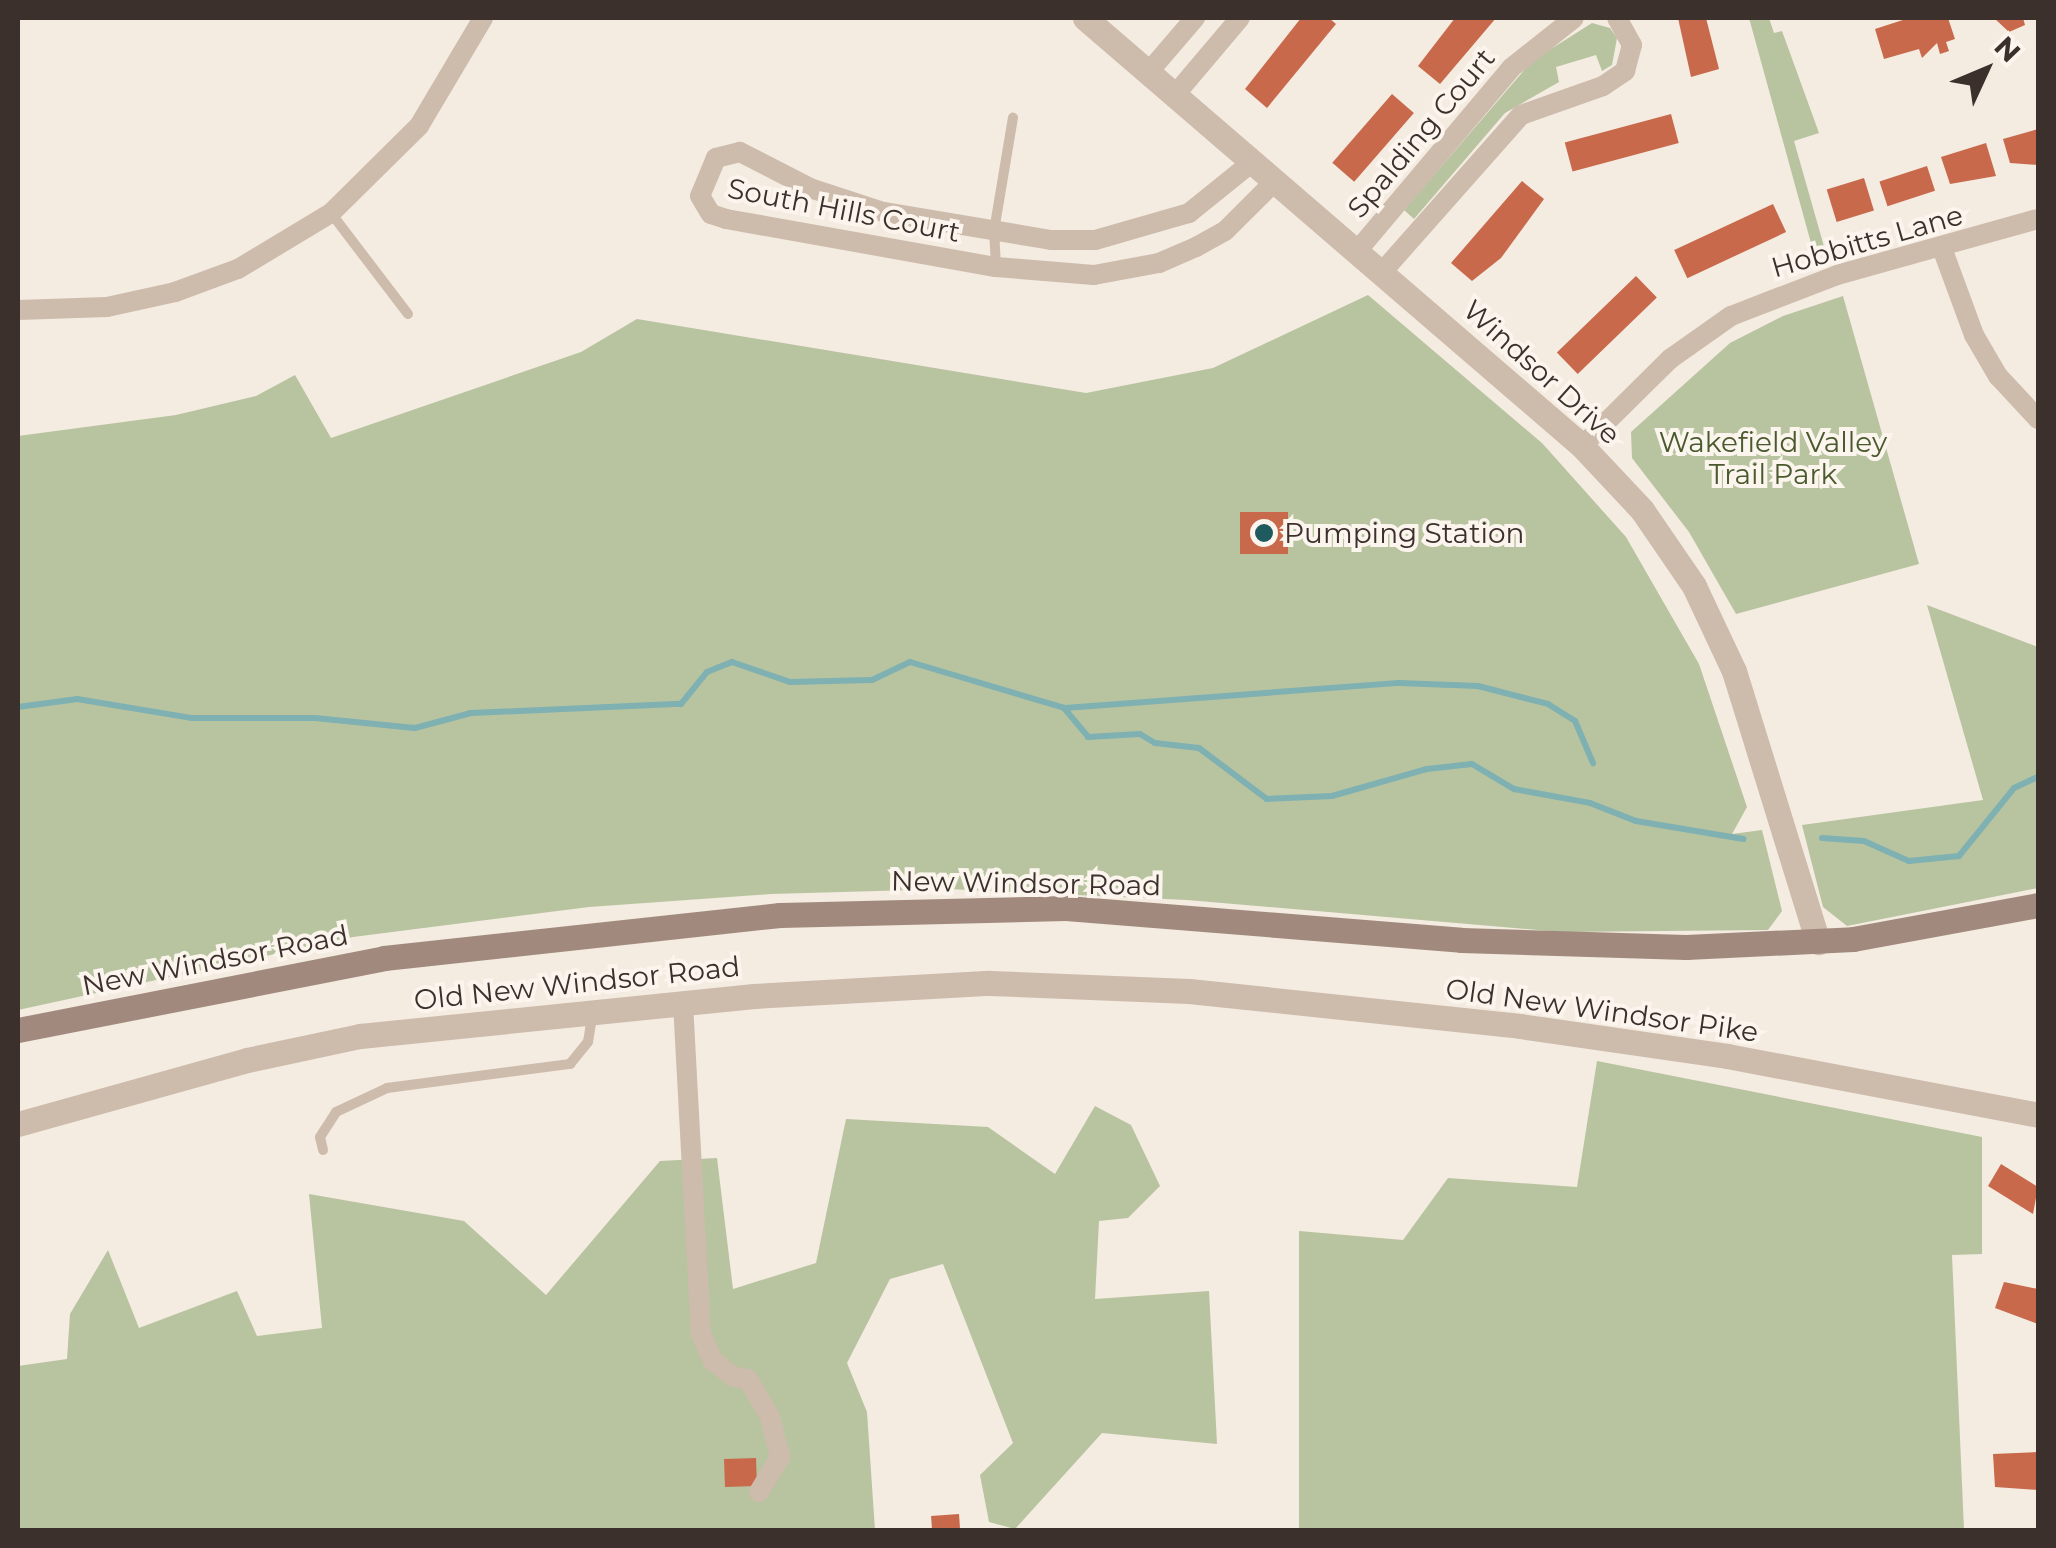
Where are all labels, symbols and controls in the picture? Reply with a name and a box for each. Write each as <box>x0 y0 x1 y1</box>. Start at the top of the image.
north arrow <box>1936 20 2036 120</box>
text: N <box>1987 29 2028 69</box>
street label: Spalding Court <box>1340 41 1502 225</box>
street label: South Hills Court <box>725 171 963 249</box>
street label: Hobbitts Lane <box>1767 198 1967 284</box>
street label: Windsor Drive <box>1457 293 1627 451</box>
park label: Wakefield Valley Trail Park <box>1659 425 1887 491</box>
place label: Pumping Station <box>1284 516 1525 550</box>
marker: Pumping Station <box>1253 522 1275 544</box>
street label: New Windsor Road <box>891 864 1161 902</box>
street label: New Windsor Road <box>79 918 351 1002</box>
street label: Old New Windsor Road <box>412 949 742 1017</box>
street label: Old New Windsor Pike <box>1444 971 1760 1049</box>

